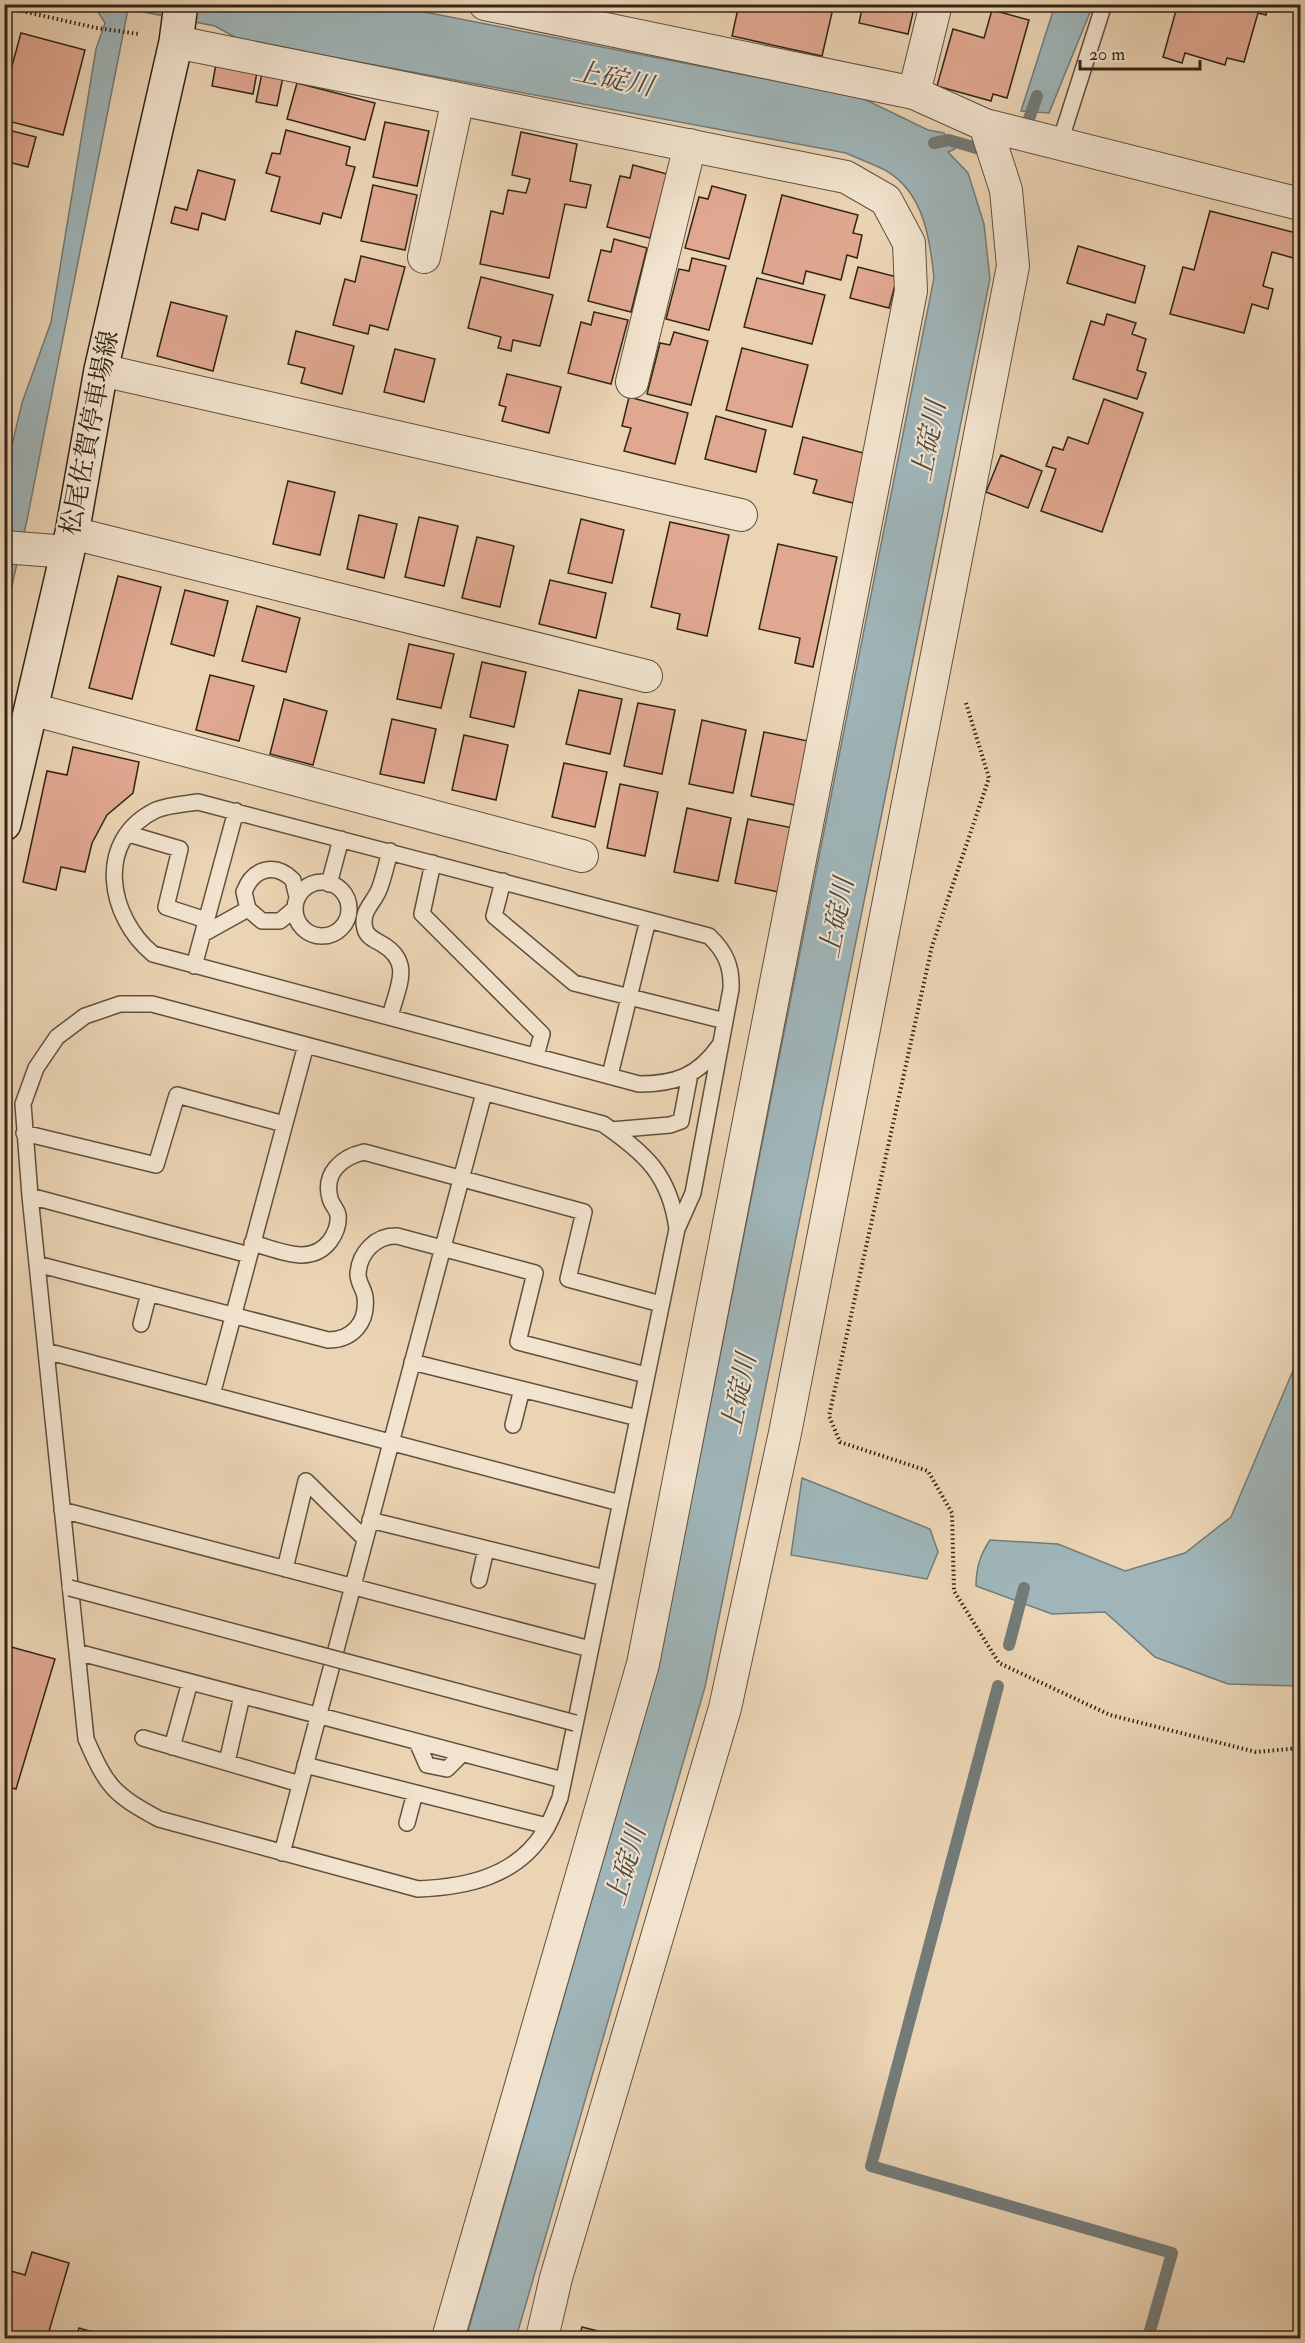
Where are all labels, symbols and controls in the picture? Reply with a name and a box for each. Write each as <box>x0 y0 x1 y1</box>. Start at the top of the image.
scale bar <box>1080 33 1200 71</box>
text: 20 m <box>1089 43 1125 66</box>
water label: 上碇川 <box>570 54 659 104</box>
street label: 松尾佐賀停車場線 <box>54 328 126 538</box>
water label: 上碇川 <box>905 395 953 484</box>
water label: 上碇川 <box>813 872 861 961</box>
water label: 上碇川 <box>714 1348 764 1437</box>
water label: 上碇川 <box>599 1820 654 1909</box>

